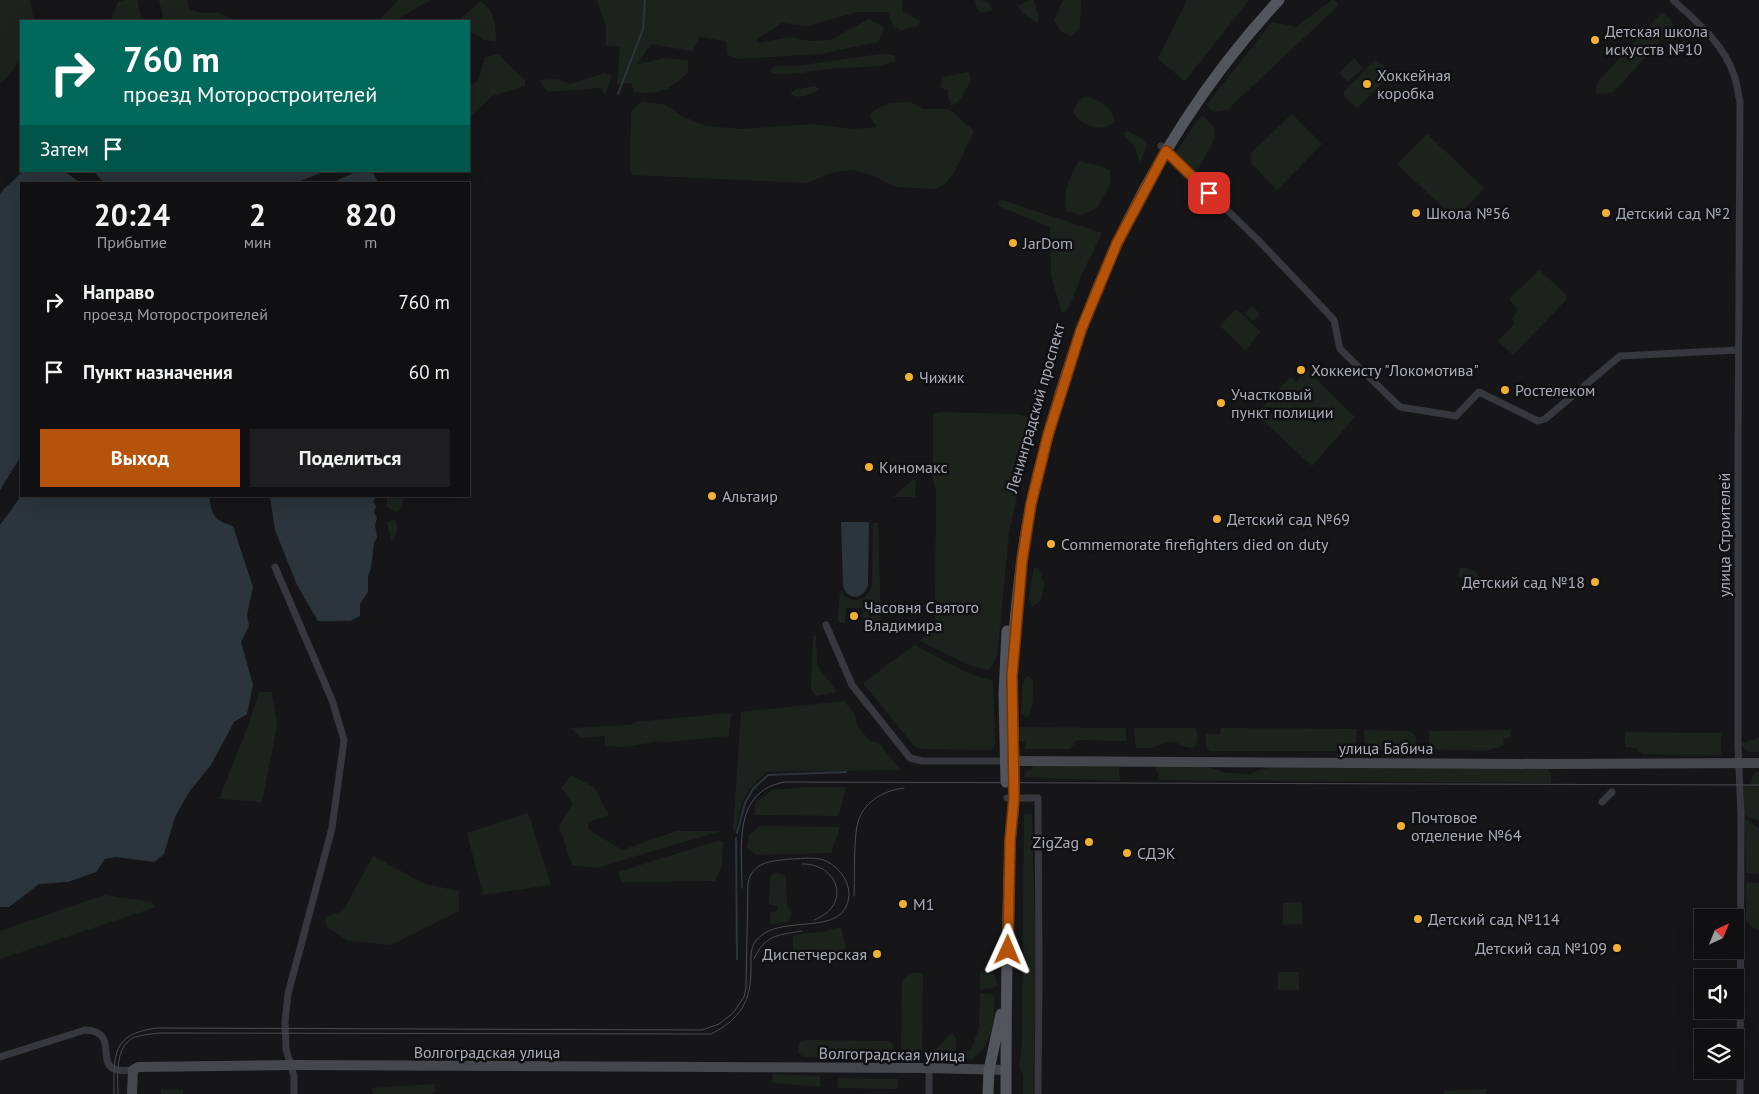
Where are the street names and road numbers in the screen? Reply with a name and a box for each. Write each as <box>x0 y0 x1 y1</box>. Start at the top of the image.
street label: Ленинградский проспект <box>1001 320 1069 496</box>
street label: улица Строителей <box>1714 473 1734 597</box>
street label: улица Бабича <box>1339 738 1433 758</box>
street label: Волгоградская улица <box>414 1042 560 1062</box>
street label: Волгоградская улица <box>819 1043 965 1065</box>

